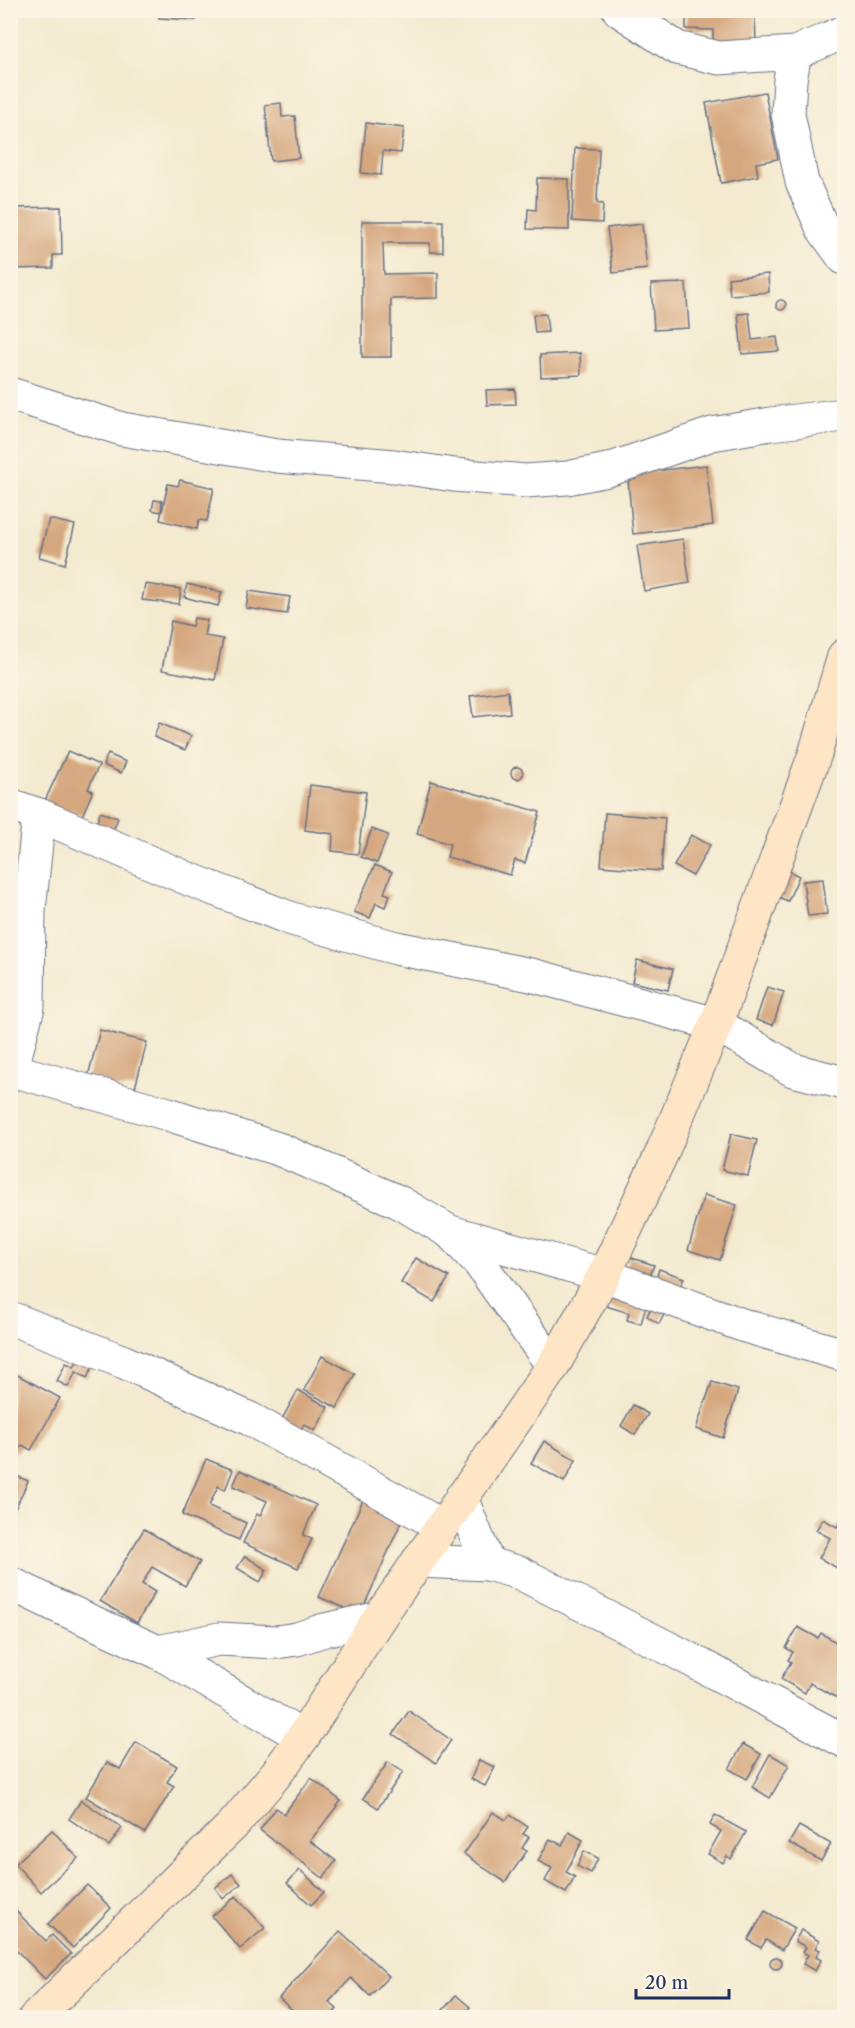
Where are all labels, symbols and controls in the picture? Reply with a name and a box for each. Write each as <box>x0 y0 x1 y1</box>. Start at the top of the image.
scale bar <box>636 1962 729 2000</box>
text: 20 m <box>645 1972 689 1994</box>

